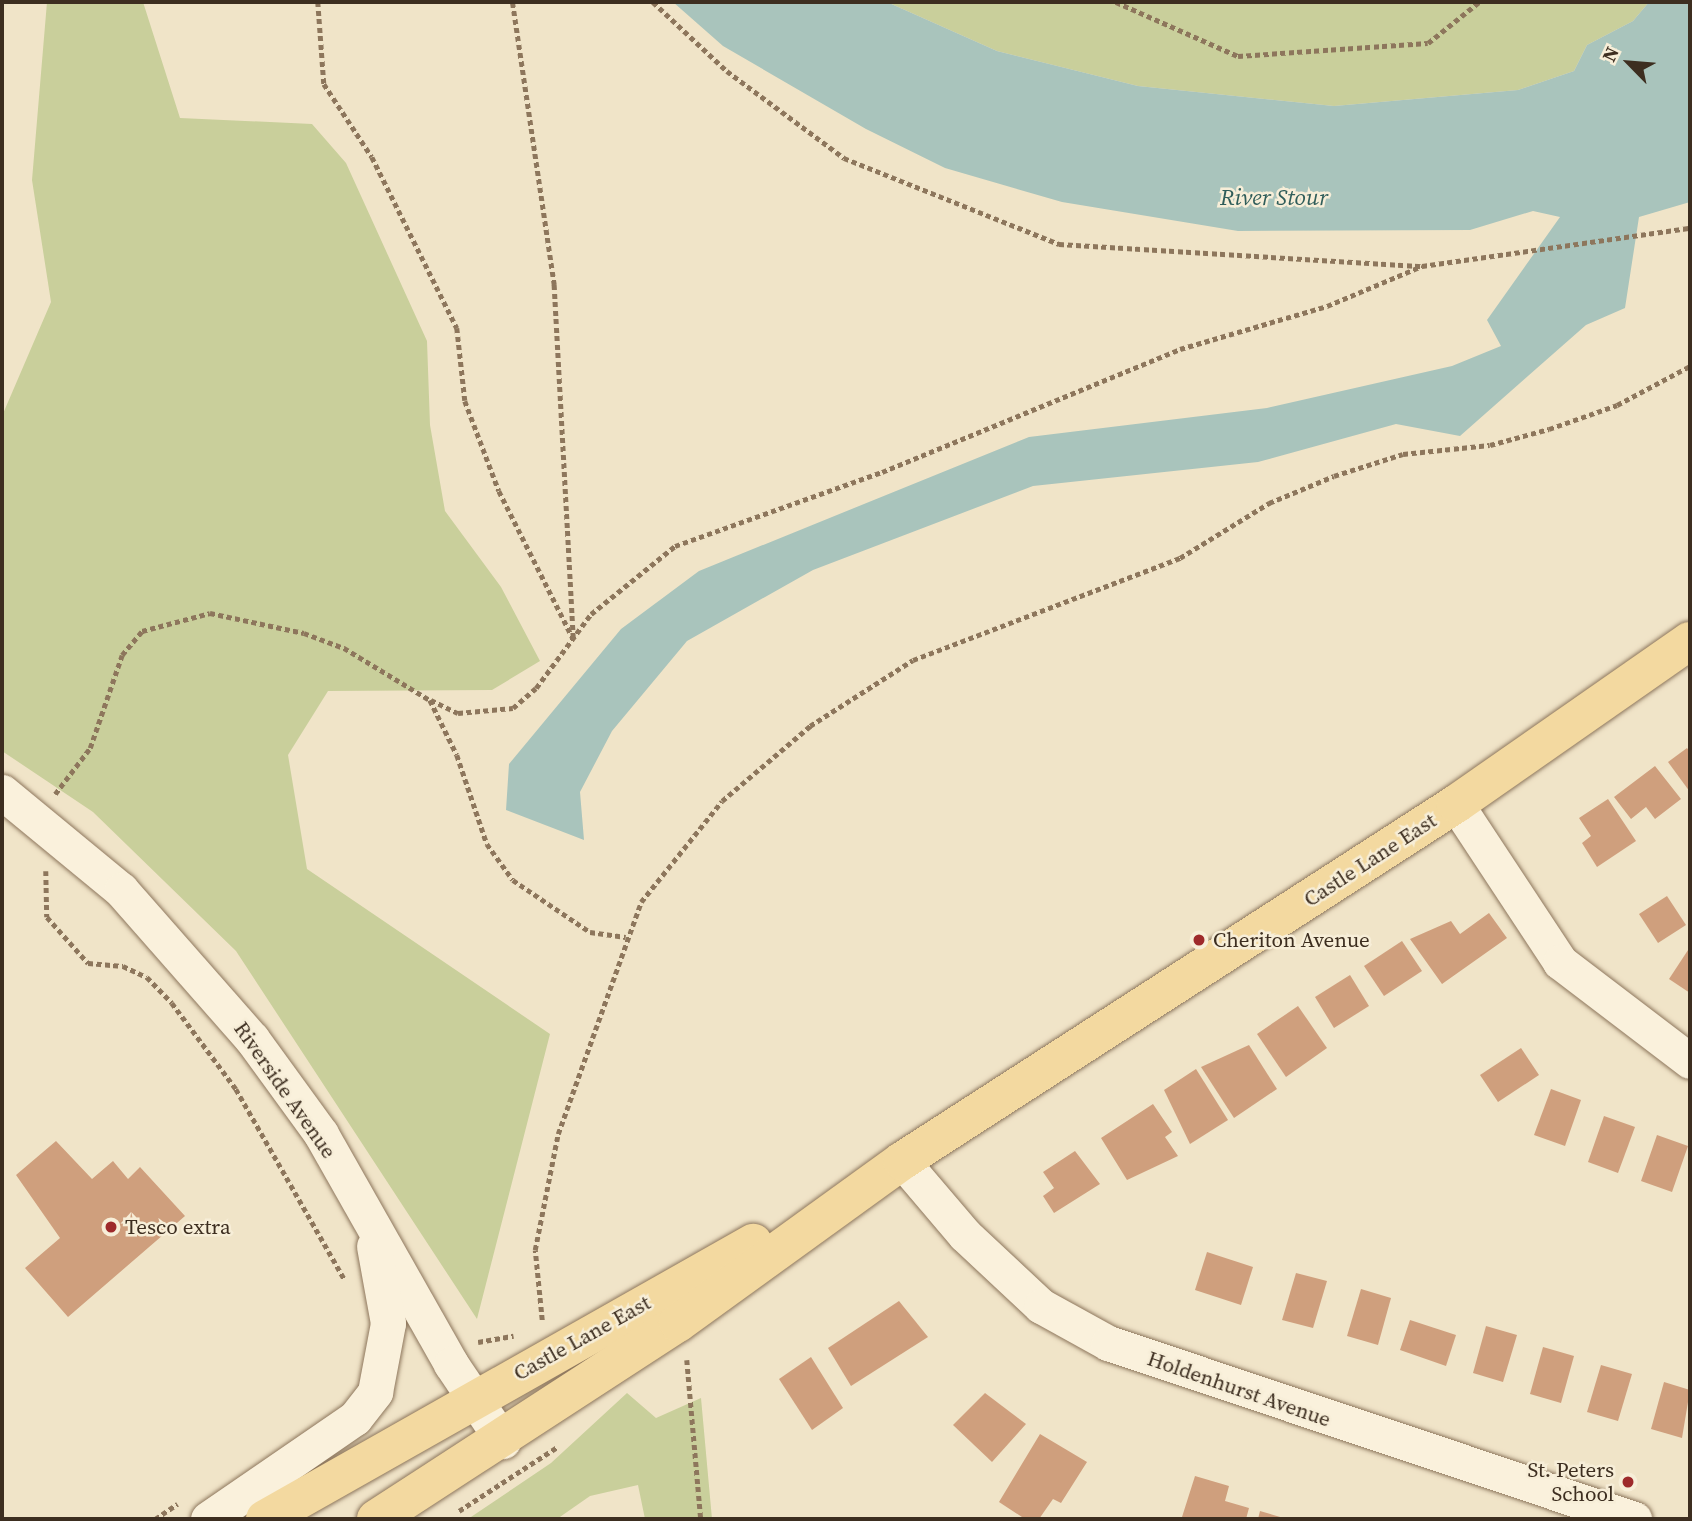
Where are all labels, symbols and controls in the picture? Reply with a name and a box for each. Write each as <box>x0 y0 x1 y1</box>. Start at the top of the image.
north arrow <box>1594 28 1664 98</box>
text: N <box>1595 42 1625 66</box>
water label: River Stour <box>1220 183 1328 211</box>
street label: Castle Lane East <box>1299 808 1441 912</box>
place label: Cheriton Avenue <box>1213 927 1370 953</box>
marker: Cheriton Avenue <box>1191 932 1207 948</box>
street label: Riverside Avenue <box>229 1017 341 1163</box>
place label: Tesco extra <box>125 1214 231 1240</box>
marker: Tesco extra <box>103 1219 119 1235</box>
street label: Castle Lane East <box>509 1290 655 1386</box>
street label: Holdenhurst Avenue <box>1144 1346 1334 1432</box>
place label: St. Peters School <box>1527 1457 1614 1507</box>
marker: St. Peters School <box>1620 1474 1636 1490</box>

